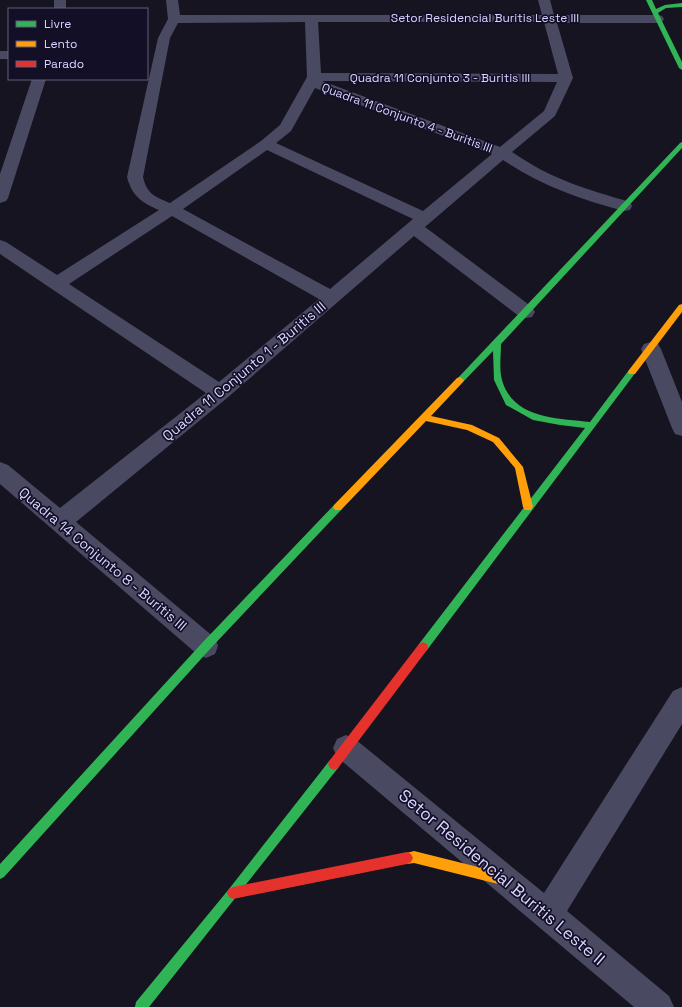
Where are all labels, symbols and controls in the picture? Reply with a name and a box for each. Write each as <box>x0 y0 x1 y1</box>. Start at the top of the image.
legend <box>8 8 148 80</box>
street label: Setor Residencial Buritis Leste III <box>391 10 579 26</box>
text: Livre <box>44 16 71 32</box>
text: Lento <box>44 36 78 52</box>
text: Parado <box>44 56 84 72</box>
street label: Quadra 11 Conjunto 3 - Buritis III <box>350 70 530 86</box>
street label: Quadra 11 Conjunto 4 - Buritis III <box>319 80 495 156</box>
street label: Quadra 11 Conjunto 1 - Buritis III <box>159 297 329 445</box>
street label: Quadra 14 Conjunto 8 - Buritis III <box>15 483 191 635</box>
street label: Setor Residencial Buritis Leste II <box>394 784 610 970</box>

